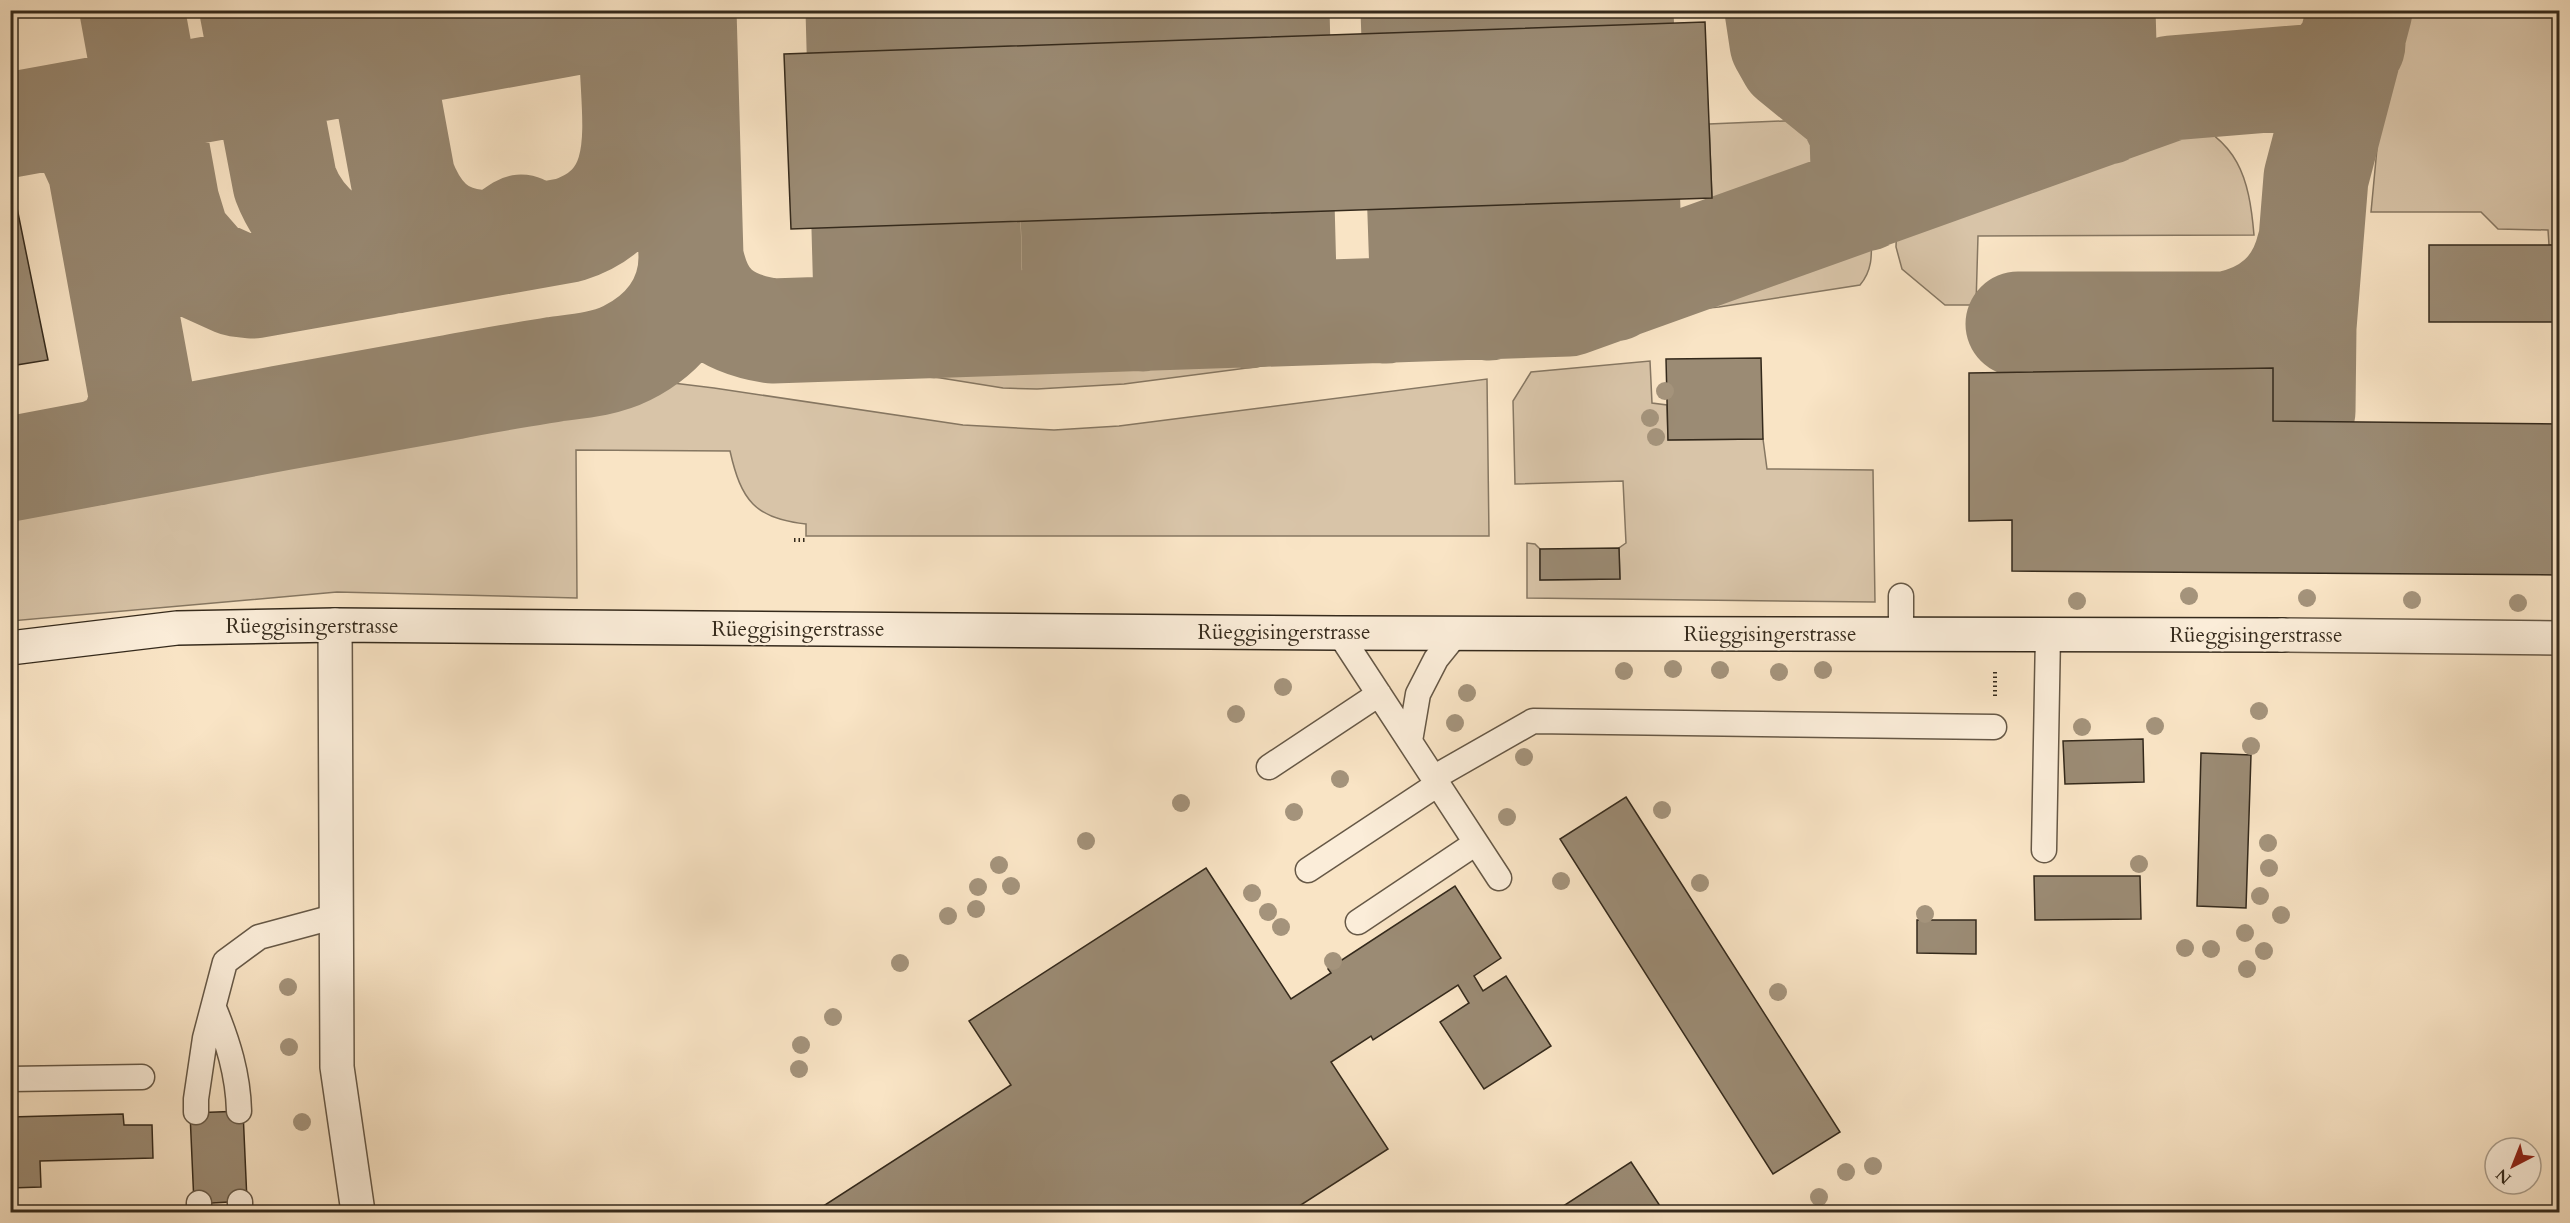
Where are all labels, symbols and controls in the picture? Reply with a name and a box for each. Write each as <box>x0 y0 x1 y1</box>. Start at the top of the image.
street label: Rüeggisingerstrasse <box>226 612 398 641</box>
street label: Rüeggisingerstrasse <box>712 615 884 644</box>
street label: Rüeggisingerstrasse <box>1198 618 1370 647</box>
street label: Rüeggisingerstrasse <box>1684 620 1856 649</box>
street label: Rüeggisingerstrasse <box>2170 621 2342 650</box>
north arrow <box>2483 1136 2543 1196</box>
text: N <box>2491 1164 2516 1189</box>

